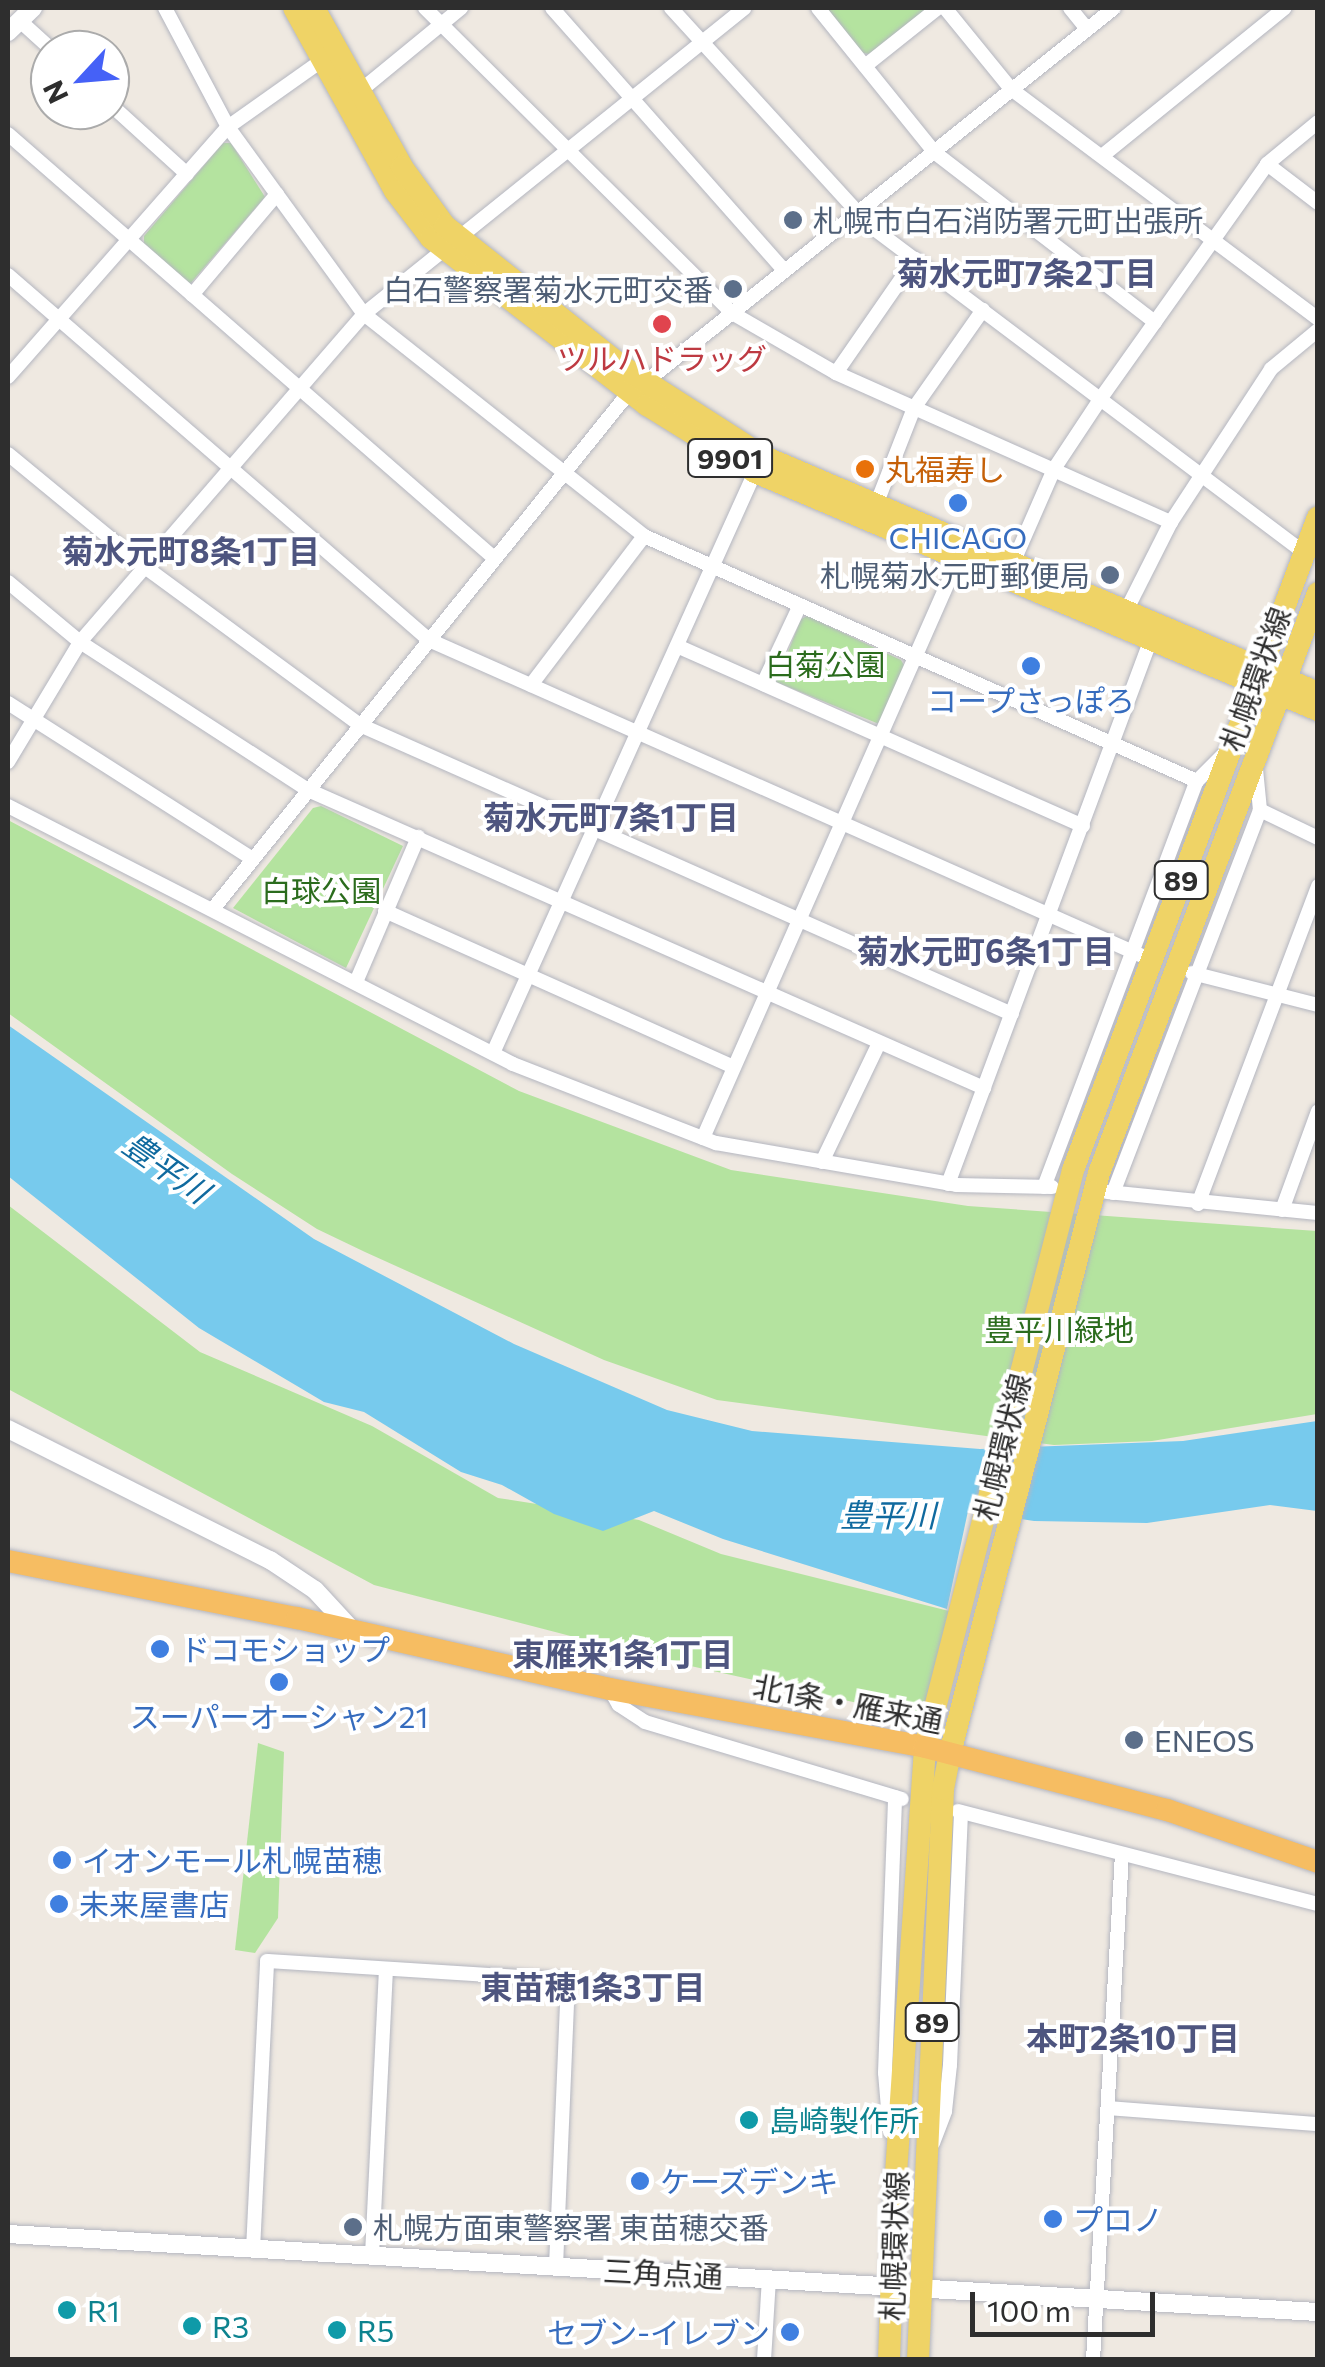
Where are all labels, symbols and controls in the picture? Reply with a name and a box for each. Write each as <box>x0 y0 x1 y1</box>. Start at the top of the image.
north arrow <box>30 30 130 130</box>
text: N <box>35 75 75 109</box>
place label: 札幌市白石消防署元町出張所 <box>813 202 1203 238</box>
marker: 札幌市白石消防署元町出張所 <box>782 209 804 231</box>
district label: 菊水元町7条2丁目 <box>897 253 1157 291</box>
place label: 白石警察署菊水元町交番 <box>383 271 713 307</box>
marker: 白石警察署菊水元町交番 <box>722 278 744 300</box>
marker: ツルハドラッグ <box>651 313 673 335</box>
place label: ツルハドラッグ <box>557 340 767 376</box>
road number: 9901 <box>685 435 775 481</box>
place label: 丸福寿し <box>885 451 1005 487</box>
marker: 丸福寿し <box>854 458 876 480</box>
marker: CHICAGO <box>947 492 969 514</box>
place label: CHICAGO <box>889 519 1027 555</box>
district label: 菊水元町8条1丁目 <box>62 531 320 569</box>
place label: 札幌菊水元町郵便局 <box>820 557 1090 593</box>
marker: 札幌菊水元町郵便局 <box>1099 564 1121 586</box>
street label: 札幌環状線 <box>1212 602 1298 756</box>
park label: 白菊公園 <box>765 646 885 682</box>
marker: コープさっぽろ <box>1020 655 1042 677</box>
place label: コープさっぽろ <box>926 682 1136 718</box>
district label: 菊水元町7条1丁目 <box>483 797 739 835</box>
road number: 89 <box>1154 857 1208 903</box>
park label: 白球公園 <box>261 872 381 908</box>
district label: 菊水元町6条1丁目 <box>857 931 1115 969</box>
water label: 豊平川 <box>117 1124 217 1210</box>
park label: 豊平川緑地 <box>984 1311 1134 1347</box>
street label: 札幌環状線 <box>966 1370 1038 1524</box>
water label: 豊平川 <box>840 1495 936 1533</box>
place label: ドコモショップ <box>180 1631 390 1667</box>
district label: 東雁来1条1丁目 <box>513 1634 733 1672</box>
marker: ドコモショップ <box>149 1638 171 1660</box>
street label: 北1条・雁来通 <box>750 1667 946 1739</box>
marker: スーパーオーシャン21 <box>268 1671 290 1693</box>
place label: スーパーオーシャン21 <box>129 1698 429 1734</box>
place label: ENEOS <box>1154 1722 1254 1758</box>
marker: ENEOS <box>1123 1729 1145 1751</box>
place label: イオンモール札幌苗穂 <box>82 1842 382 1878</box>
marker: イオンモール札幌苗穂 <box>51 1849 73 1871</box>
place label: 未来屋書店 <box>79 1886 229 1922</box>
marker: 未来屋書店 <box>48 1893 70 1915</box>
district label: 東苗穂1条3丁目 <box>480 1967 706 2005</box>
road number: 89 <box>904 1999 960 2045</box>
district label: 本町2条10丁目 <box>1026 2018 1240 2056</box>
place label: 島崎製作所 <box>769 2102 919 2138</box>
marker: 島崎製作所 <box>738 2109 760 2131</box>
place label: ケーズデンキ <box>660 2163 840 2199</box>
marker: ケーズデンキ <box>629 2170 651 2192</box>
street label: 札幌環状線 <box>873 2170 915 2322</box>
place label: プロノ <box>1073 2201 1163 2237</box>
marker: プロノ <box>1042 2208 1064 2230</box>
place label: 札幌方面東警察署 東苗穂交番 <box>373 2209 769 2245</box>
marker: 札幌方面東警察署 東苗穂交番 <box>342 2216 364 2238</box>
street label: 三角点通 <box>602 2252 724 2294</box>
scale bar <box>975 2272 1160 2334</box>
text: 100 m <box>987 2291 1071 2328</box>
place label: R1 <box>87 2292 120 2328</box>
marker: R1 <box>56 2299 78 2321</box>
place label: R3 <box>212 2308 249 2344</box>
place label: R5 <box>357 2312 394 2348</box>
place label: セブン-イレブン <box>547 2314 770 2350</box>
marker: R3 <box>181 2315 203 2337</box>
marker: R5 <box>326 2319 348 2341</box>
marker: セブン-イレブン <box>779 2321 801 2343</box>

